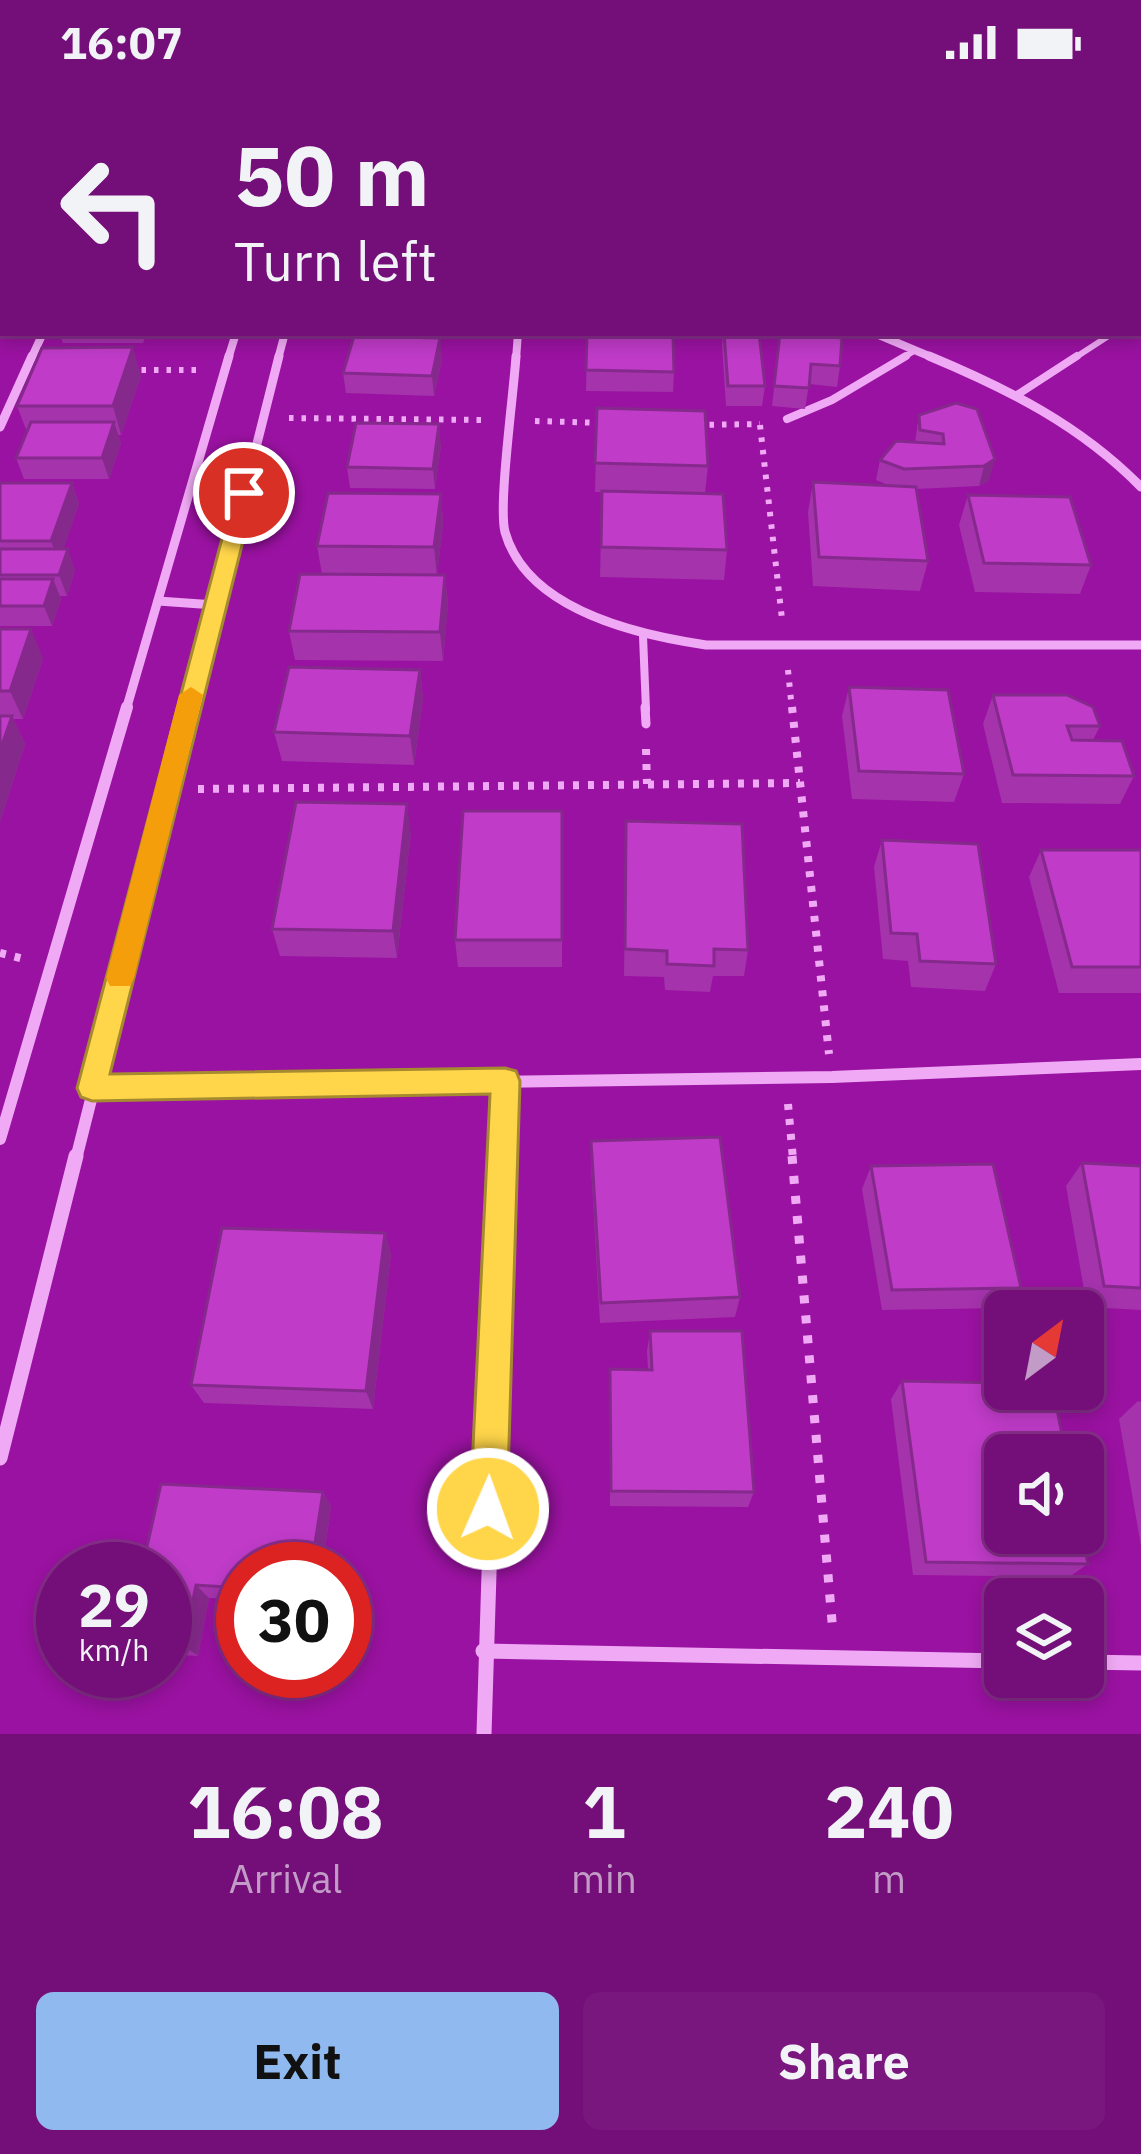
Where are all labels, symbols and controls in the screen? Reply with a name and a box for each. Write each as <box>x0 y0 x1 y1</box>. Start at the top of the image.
text: 16:07 <box>60 13 183 71</box>
text: 50 m <box>234 120 430 229</box>
icon: left <box>36 132 192 288</box>
text: Turn left <box>234 226 437 296</box>
pin <box>193 442 295 544</box>
icon: arrive <box>211 460 277 526</box>
north arrow <box>984 1290 1104 1410</box>
map controls <box>984 1290 1104 1698</box>
button: sound <box>984 1434 1104 1554</box>
position arrow <box>425 1446 551 1572</box>
speed limit sign: 30 <box>216 1542 372 1698</box>
text: 29 <box>78 1565 150 1644</box>
button: layers <box>984 1578 1104 1698</box>
text: km/h <box>79 1630 149 1669</box>
text: 16:08 <box>187 1764 384 1858</box>
text: 1 <box>582 1764 626 1858</box>
text: 240 <box>824 1764 954 1858</box>
text: Arrival <box>229 1853 342 1904</box>
text: min <box>571 1853 637 1904</box>
text: m <box>872 1853 906 1904</box>
button: Exit <box>36 1992 559 2130</box>
button: Share <box>583 1992 1105 2130</box>

